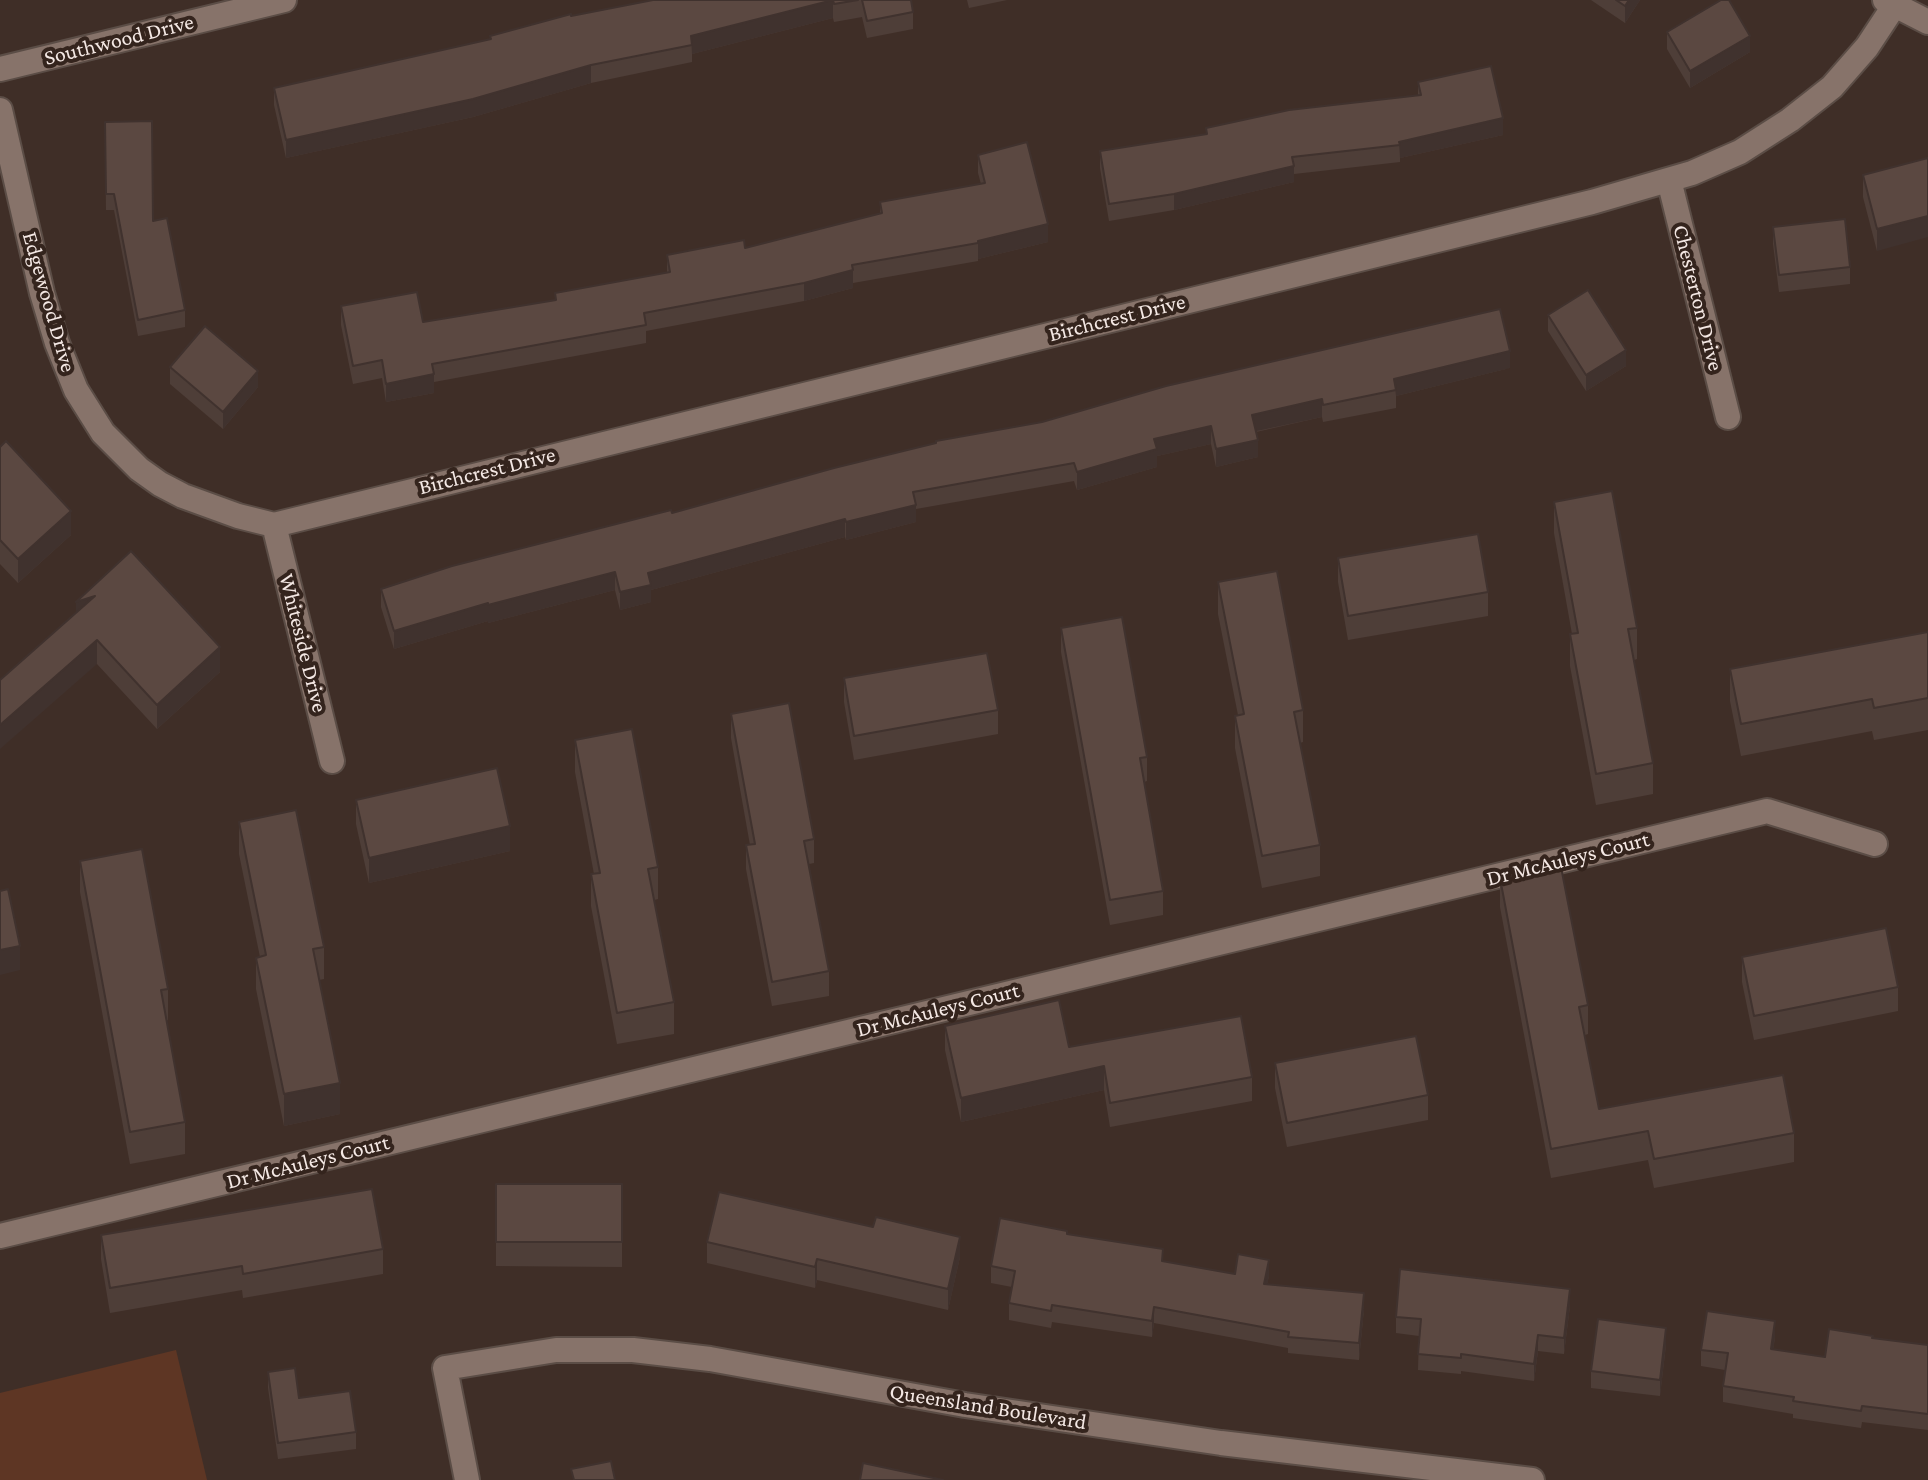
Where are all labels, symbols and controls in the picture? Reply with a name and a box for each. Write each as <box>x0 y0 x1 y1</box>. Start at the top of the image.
street label: Southwood Drive <box>41 9 197 71</box>
street label: Chesterton Drive <box>1667 222 1729 374</box>
street label: Edgewood Drive <box>16 229 82 375</box>
street label: Birchcrest Drive <box>1046 288 1188 348</box>
street label: Birchcrest Drive <box>416 441 558 501</box>
street label: Whiteside Drive <box>273 571 333 715</box>
street label: Dr McAuleys Court <box>1484 826 1652 892</box>
street label: Dr McAuleys Court <box>854 977 1022 1043</box>
street label: Dr McAuleys Court <box>224 1129 392 1195</box>
street label: Queensland Boulevard <box>888 1378 1088 1436</box>

